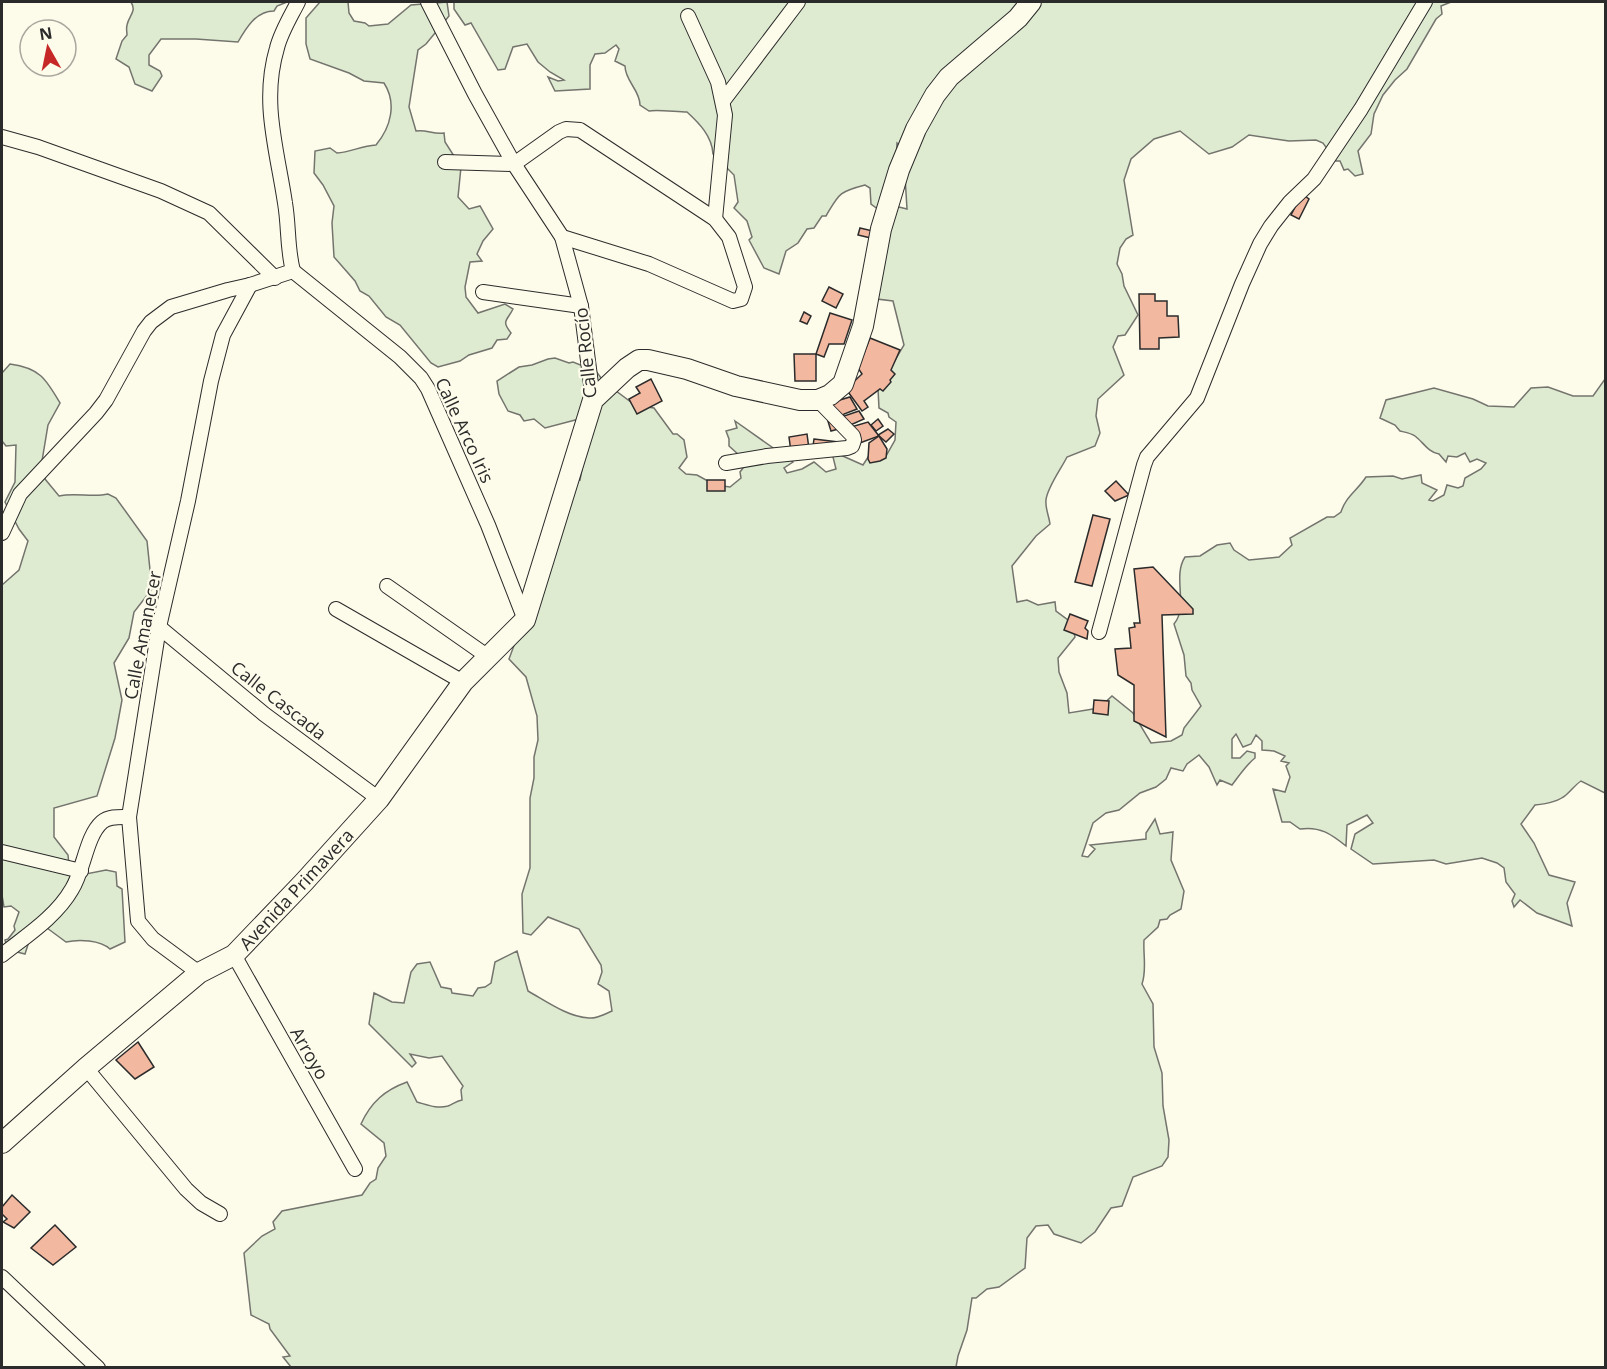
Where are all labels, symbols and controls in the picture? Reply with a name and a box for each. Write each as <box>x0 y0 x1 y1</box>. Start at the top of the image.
north arrow <box>18 18 78 78</box>
text: N <box>38 21 54 45</box>
street label: Calle Rocío <box>568 306 602 400</box>
street label: Calle Arco Iris <box>430 373 500 487</box>
street label: Calle Amanecer <box>118 568 166 701</box>
street label: Calle Cascada <box>226 655 332 745</box>
street label: Avenida Primavera <box>233 823 359 955</box>
street label: Arroyo <box>285 1022 335 1084</box>

